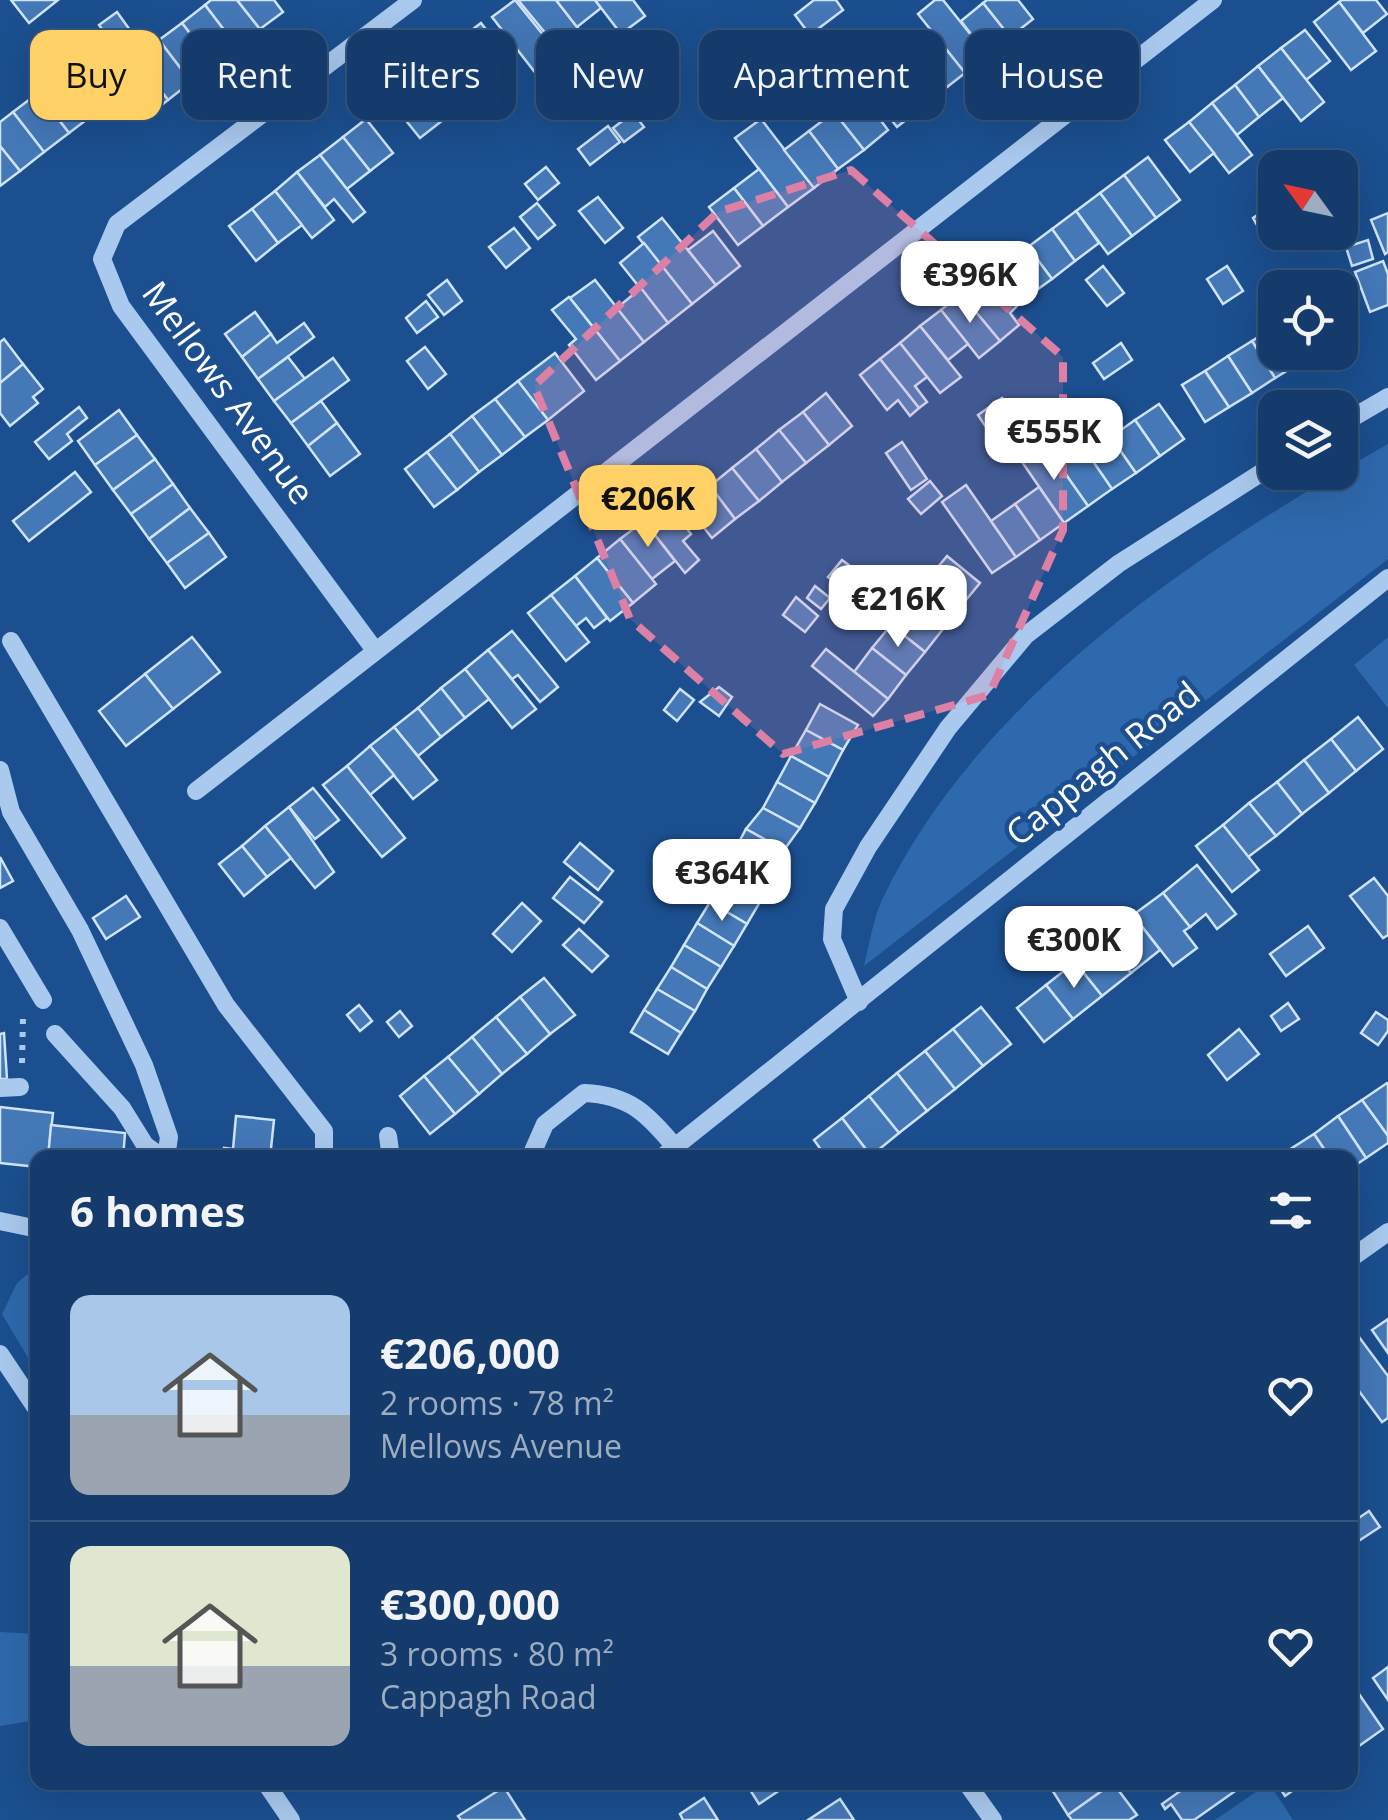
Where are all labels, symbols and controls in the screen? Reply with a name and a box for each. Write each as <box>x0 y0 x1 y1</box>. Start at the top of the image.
chip: Buy <box>30 30 162 120</box>
chip: Rent <box>182 30 327 120</box>
chip: Filters <box>347 30 516 120</box>
chip: New <box>536 30 679 120</box>
chip: Apartment <box>699 30 945 120</box>
chip: House <box>965 30 1139 120</box>
north arrow <box>1258 150 1358 250</box>
map controls <box>1258 150 1358 490</box>
pin: €396K <box>900 241 1040 326</box>
text: €396K <box>923 252 1017 295</box>
button: locate <box>1258 270 1358 370</box>
street label: Mellows Avenue <box>132 271 326 513</box>
button: layers <box>1258 390 1358 490</box>
pin: €555K <box>984 398 1124 483</box>
text: €555K <box>1007 409 1101 452</box>
pin: €206K <box>578 465 718 550</box>
text: €206K <box>601 476 695 519</box>
pin: €216K <box>828 565 968 650</box>
text: €216K <box>851 576 945 619</box>
street label: Cappagh Road <box>995 670 1209 856</box>
pin: €364K <box>652 839 792 924</box>
text: €364K <box>675 850 769 893</box>
pin: €300K <box>1004 906 1144 991</box>
text: €300K <box>1027 917 1121 960</box>
text: 6 homes <box>70 1182 245 1239</box>
icon: filters <box>1263 1183 1318 1238</box>
text: €206,000 <box>380 1324 560 1381</box>
icon: home <box>150 1335 270 1455</box>
icon: heart <box>1263 1368 1318 1423</box>
text: 2 rooms · 78 m² <box>380 1381 614 1424</box>
text: Mellows Avenue <box>380 1424 622 1467</box>
text: €300,000 <box>380 1575 560 1632</box>
icon: home <box>150 1586 270 1706</box>
icon: heart <box>1263 1619 1318 1674</box>
text: 3 rooms · 80 m² <box>380 1632 614 1675</box>
text: Cappagh Road <box>380 1675 597 1718</box>

